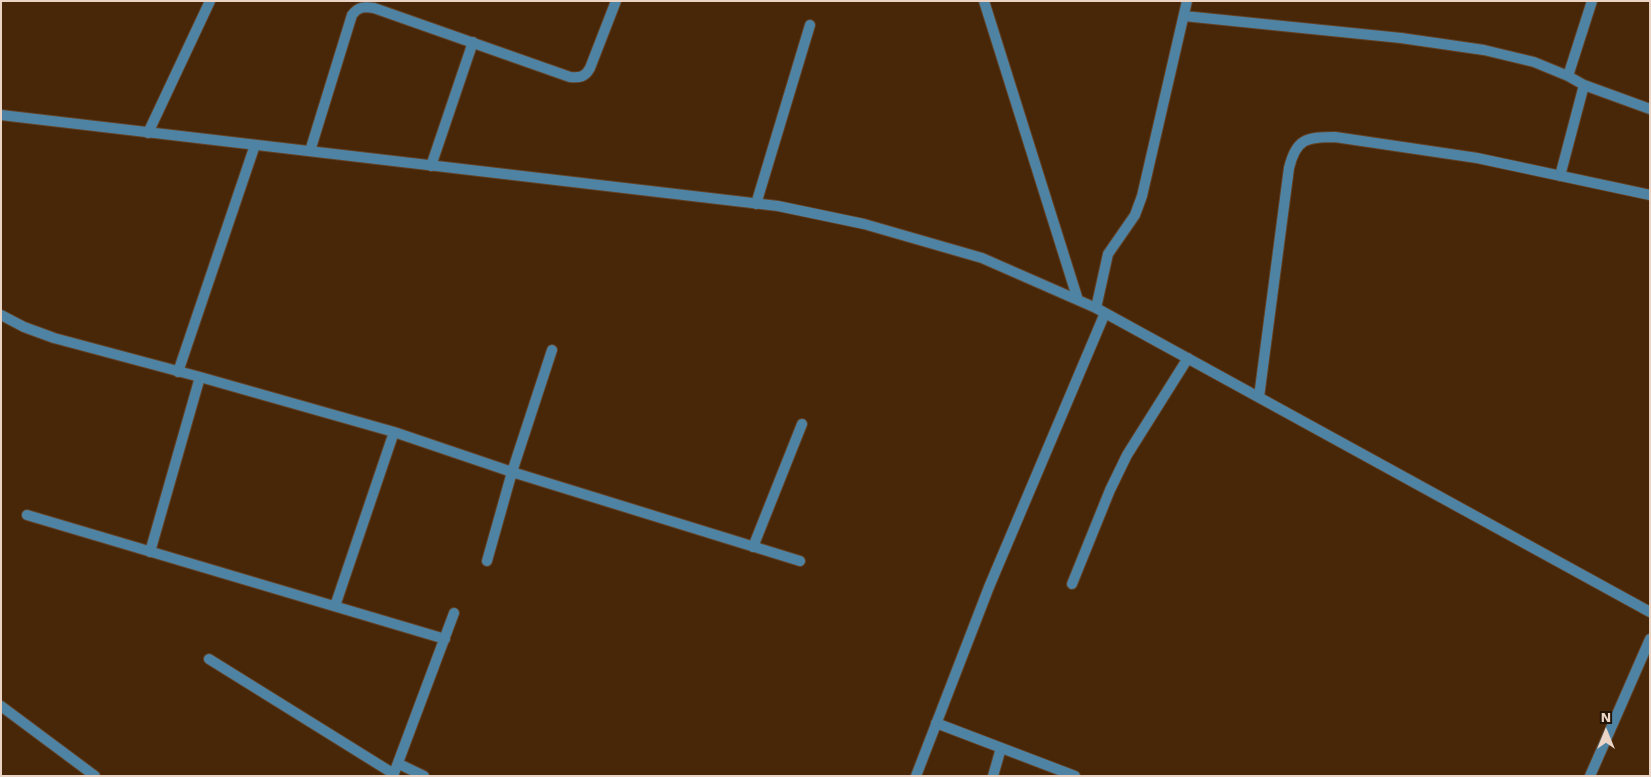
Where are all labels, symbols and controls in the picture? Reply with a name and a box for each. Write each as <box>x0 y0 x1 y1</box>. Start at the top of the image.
north arrow <box>1581 707 1631 757</box>
text: N <box>1601 709 1611 725</box>

